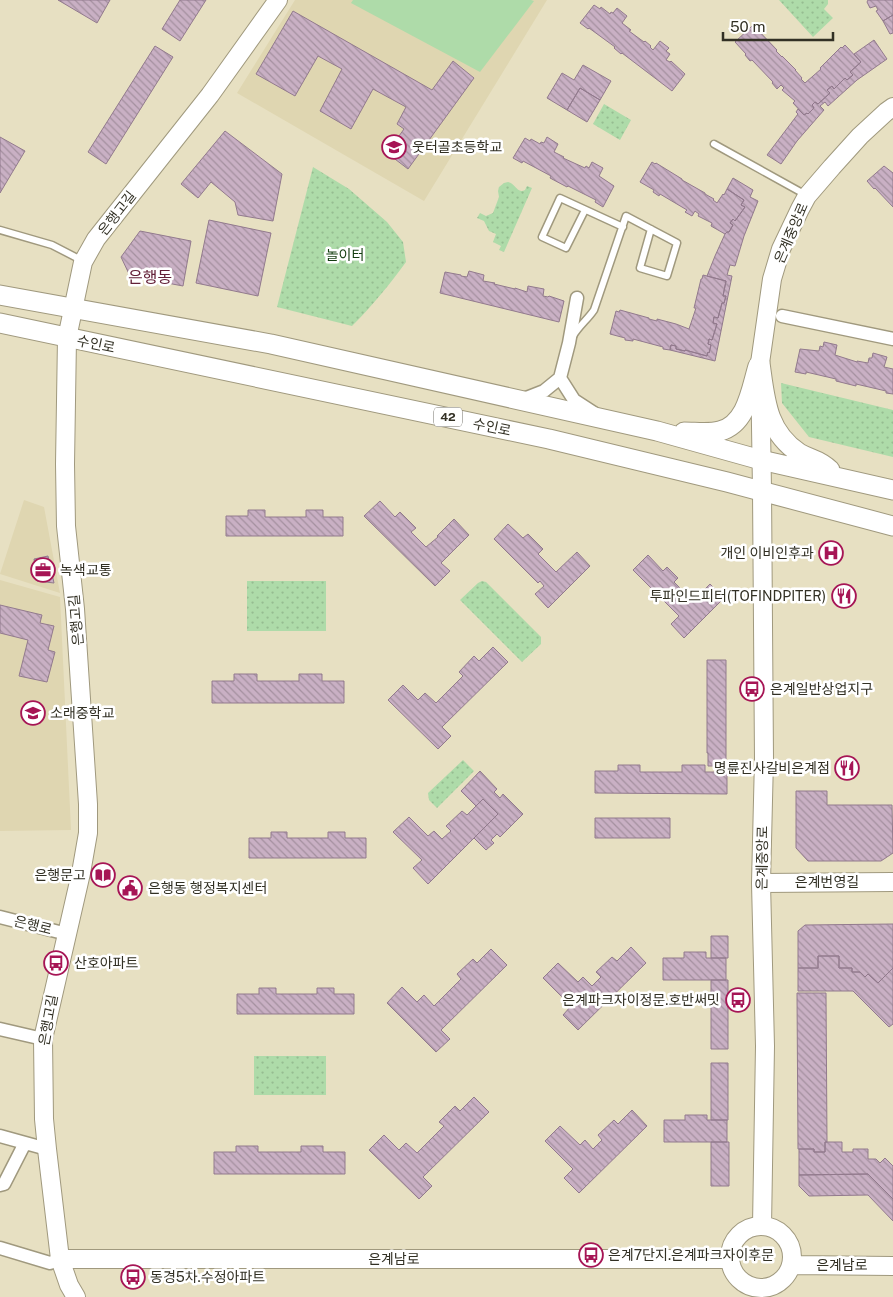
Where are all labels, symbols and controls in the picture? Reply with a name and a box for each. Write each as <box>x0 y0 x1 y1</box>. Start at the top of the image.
scale bar <box>723 10 833 42</box>
text: 50 m <box>730 18 765 35</box>
school or university icon: 웃터골초등학교 <box>381 134 407 160</box>
place label: 웃터골초등학교 <box>412 139 502 155</box>
street label: 은행고길 <box>95 188 139 238</box>
street label: 은계중앙로 <box>771 200 811 266</box>
park label: 놀이터 <box>326 247 364 263</box>
district label: 은행동 <box>128 268 172 287</box>
street label: 수인로 <box>75 332 117 356</box>
road number: 42 <box>434 408 462 427</box>
street label: 수인로 <box>471 415 513 439</box>
hospital icon: 개인 이비인후과 <box>818 540 844 566</box>
place label: 개인 이비인후과 <box>720 545 814 561</box>
office icon: 녹색교통 <box>30 557 56 583</box>
place label: 녹색교통 <box>60 562 112 578</box>
restaurant icon: 투파인드피터(TOFINDPITER) <box>831 583 857 609</box>
place label: 투파인드피터(TOFINDPITER) <box>650 588 826 604</box>
street label: 은행고길 <box>66 594 86 646</box>
bus stop icon: 은계일반상업지구 <box>739 676 765 702</box>
place label: 은계일반상업지구 <box>770 681 873 697</box>
school or university icon: 소래중학교 <box>20 700 46 726</box>
place label: 소래중학교 <box>50 705 115 721</box>
restaurant icon: 명륜진사갈비은계점 <box>834 755 860 781</box>
place label: 명륜진사갈비은계점 <box>714 760 830 776</box>
street label: 은계중앙로 <box>753 826 771 890</box>
library icon: 은행문고 <box>90 862 116 888</box>
place label: 은행문고 <box>34 867 86 883</box>
street label: 은계번영길 <box>795 874 859 890</box>
public building icon: 은행동 행정복지센터 <box>117 875 143 901</box>
place label: 은행동 행정복지센터 <box>148 880 267 896</box>
street label: 은행로 <box>12 913 54 937</box>
bus stop icon: 산호아파트 <box>43 950 69 976</box>
place label: 산호아파트 <box>74 955 139 971</box>
bus stop icon: 은계파크자이정문.호반써밋 <box>725 987 751 1013</box>
place label: 은계파크자이정문.호반써밋 <box>562 992 720 1008</box>
street label: 은행고길 <box>36 993 60 1047</box>
bus stop icon: 은계7단지.은계파크자이후문 <box>578 1242 604 1268</box>
place label: 은계7단지.은계파크자이후문 <box>608 1247 774 1263</box>
street label: 은계남로 <box>368 1251 420 1267</box>
street label: 은계남로 <box>816 1257 868 1273</box>
bus stop icon: 동경5차.수정아파트 <box>120 1264 146 1290</box>
place label: 동경5차.수정아파트 <box>150 1269 265 1285</box>

